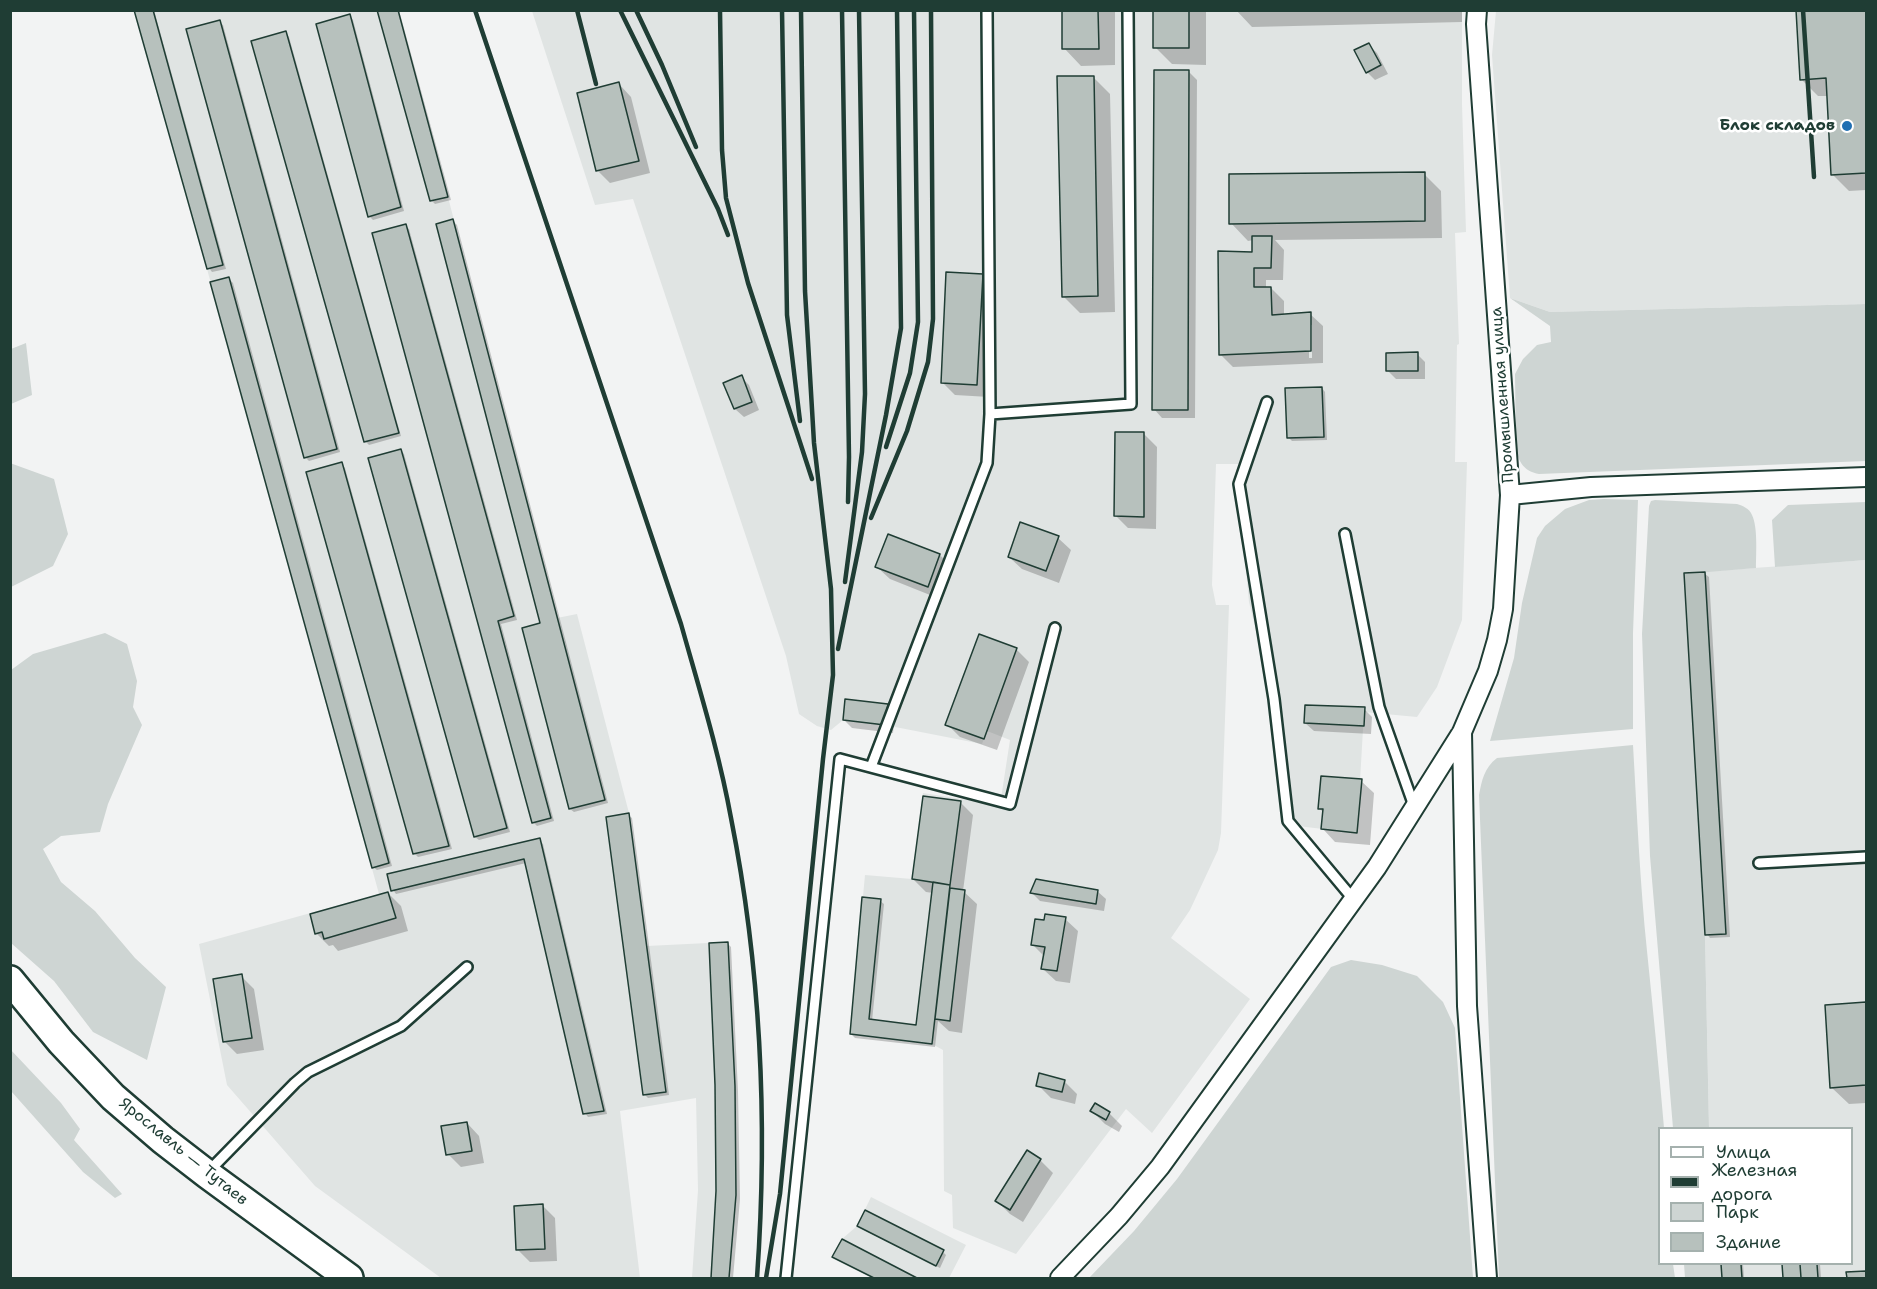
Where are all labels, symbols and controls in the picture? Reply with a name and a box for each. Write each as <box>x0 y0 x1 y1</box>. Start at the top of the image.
place label: Блок складов <box>1720 116 1835 136</box>
marker: Блок складов <box>1840 119 1854 133</box>
street label: Промышленная улица <box>1487 306 1519 484</box>
street label: Ярославль — Тутаев <box>115 1094 251 1210</box>
legend <box>1658 1127 1853 1265</box>
text: Улица <box>1716 1140 1770 1164</box>
text: Железная дорога <box>1711 1158 1797 1206</box>
text: Парк <box>1716 1200 1759 1224</box>
text: Здание <box>1716 1230 1781 1254</box>

